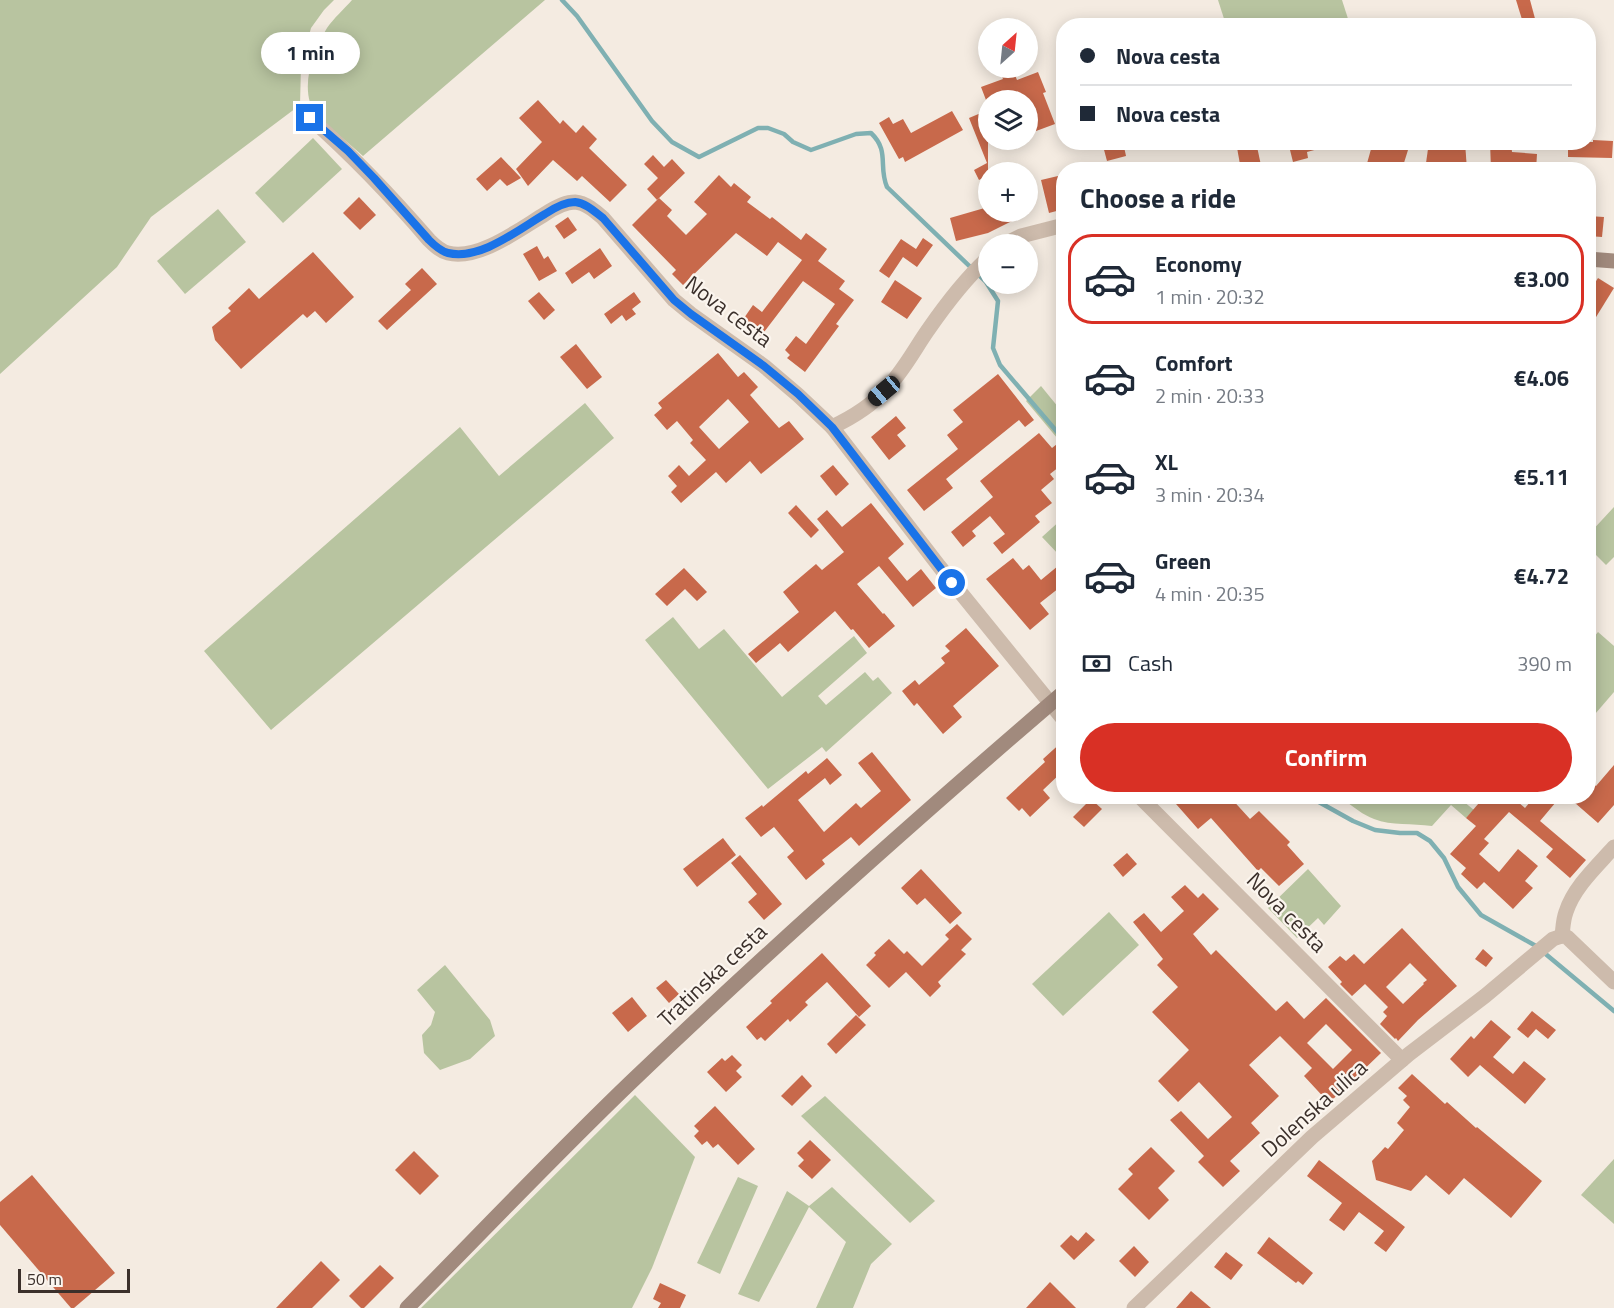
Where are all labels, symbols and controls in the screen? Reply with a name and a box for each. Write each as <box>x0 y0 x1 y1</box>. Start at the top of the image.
north arrow <box>978 18 1038 78</box>
map controls <box>978 18 1038 294</box>
callout: 1 min <box>260 31 360 73</box>
text: 1 min <box>286 37 335 68</box>
text: Nova cesta <box>1116 39 1220 73</box>
button: layers <box>978 90 1038 150</box>
text: Nova cesta <box>1116 97 1220 131</box>
route end <box>296 104 323 131</box>
button: + <box>978 162 1038 222</box>
text: Choose a ride <box>1080 177 1236 218</box>
button: − <box>978 234 1038 294</box>
text: Economy <box>1155 247 1242 281</box>
icon: car <box>1083 252 1137 306</box>
text: €3.00 <box>1514 262 1569 296</box>
street label: Nova cesta <box>678 267 780 355</box>
text: 1 min · 20:32 <box>1155 281 1265 312</box>
text: Comfort <box>1155 346 1233 380</box>
icon: car <box>1083 351 1137 405</box>
text: €4.06 <box>1514 361 1569 395</box>
car <box>864 373 904 409</box>
text: 2 min · 20:33 <box>1155 380 1265 411</box>
text: XL <box>1155 445 1178 479</box>
icon: car <box>1083 450 1137 504</box>
text: €5.11 <box>1514 460 1569 494</box>
text: 3 min · 20:34 <box>1155 479 1265 510</box>
text: Green <box>1155 544 1211 578</box>
icon: car <box>1083 549 1137 603</box>
text: €4.72 <box>1514 559 1569 593</box>
route start <box>938 569 965 596</box>
text: 4 min · 20:35 <box>1155 578 1265 609</box>
text: Cash <box>1128 646 1173 680</box>
icon: cash <box>1080 647 1113 680</box>
text: 390 m <box>1517 648 1572 679</box>
button: Confirm <box>1080 723 1572 792</box>
street label: Nova cesta <box>1239 864 1335 960</box>
street label: Tratinska cesta <box>650 915 774 1035</box>
street label: Dolenska ulica <box>1253 1051 1375 1165</box>
scale bar <box>18 1266 130 1294</box>
text: 50 m <box>27 1267 62 1291</box>

